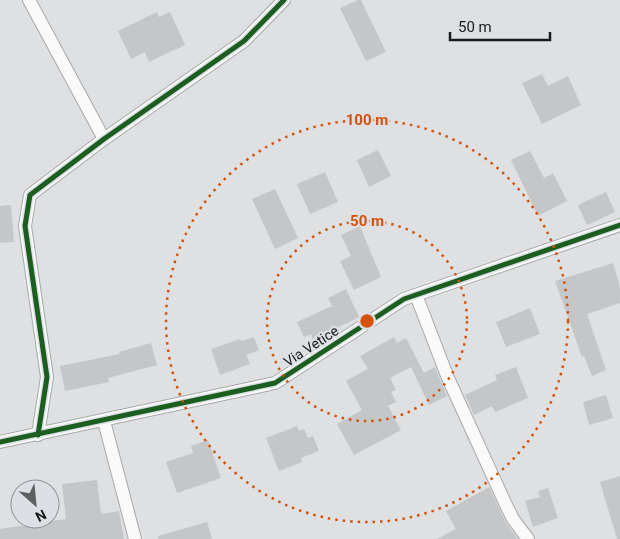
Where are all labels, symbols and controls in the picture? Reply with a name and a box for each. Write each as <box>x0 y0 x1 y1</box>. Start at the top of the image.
scale bar <box>450 10 550 42</box>
text: 50 m <box>458 18 492 36</box>
text: 100 m <box>346 111 388 129</box>
text: 50 m <box>350 212 384 230</box>
centre of rings <box>358 312 376 330</box>
street label: Via Vetice <box>281 322 341 370</box>
north arrow <box>10 479 60 529</box>
text: N <box>33 506 49 525</box>

